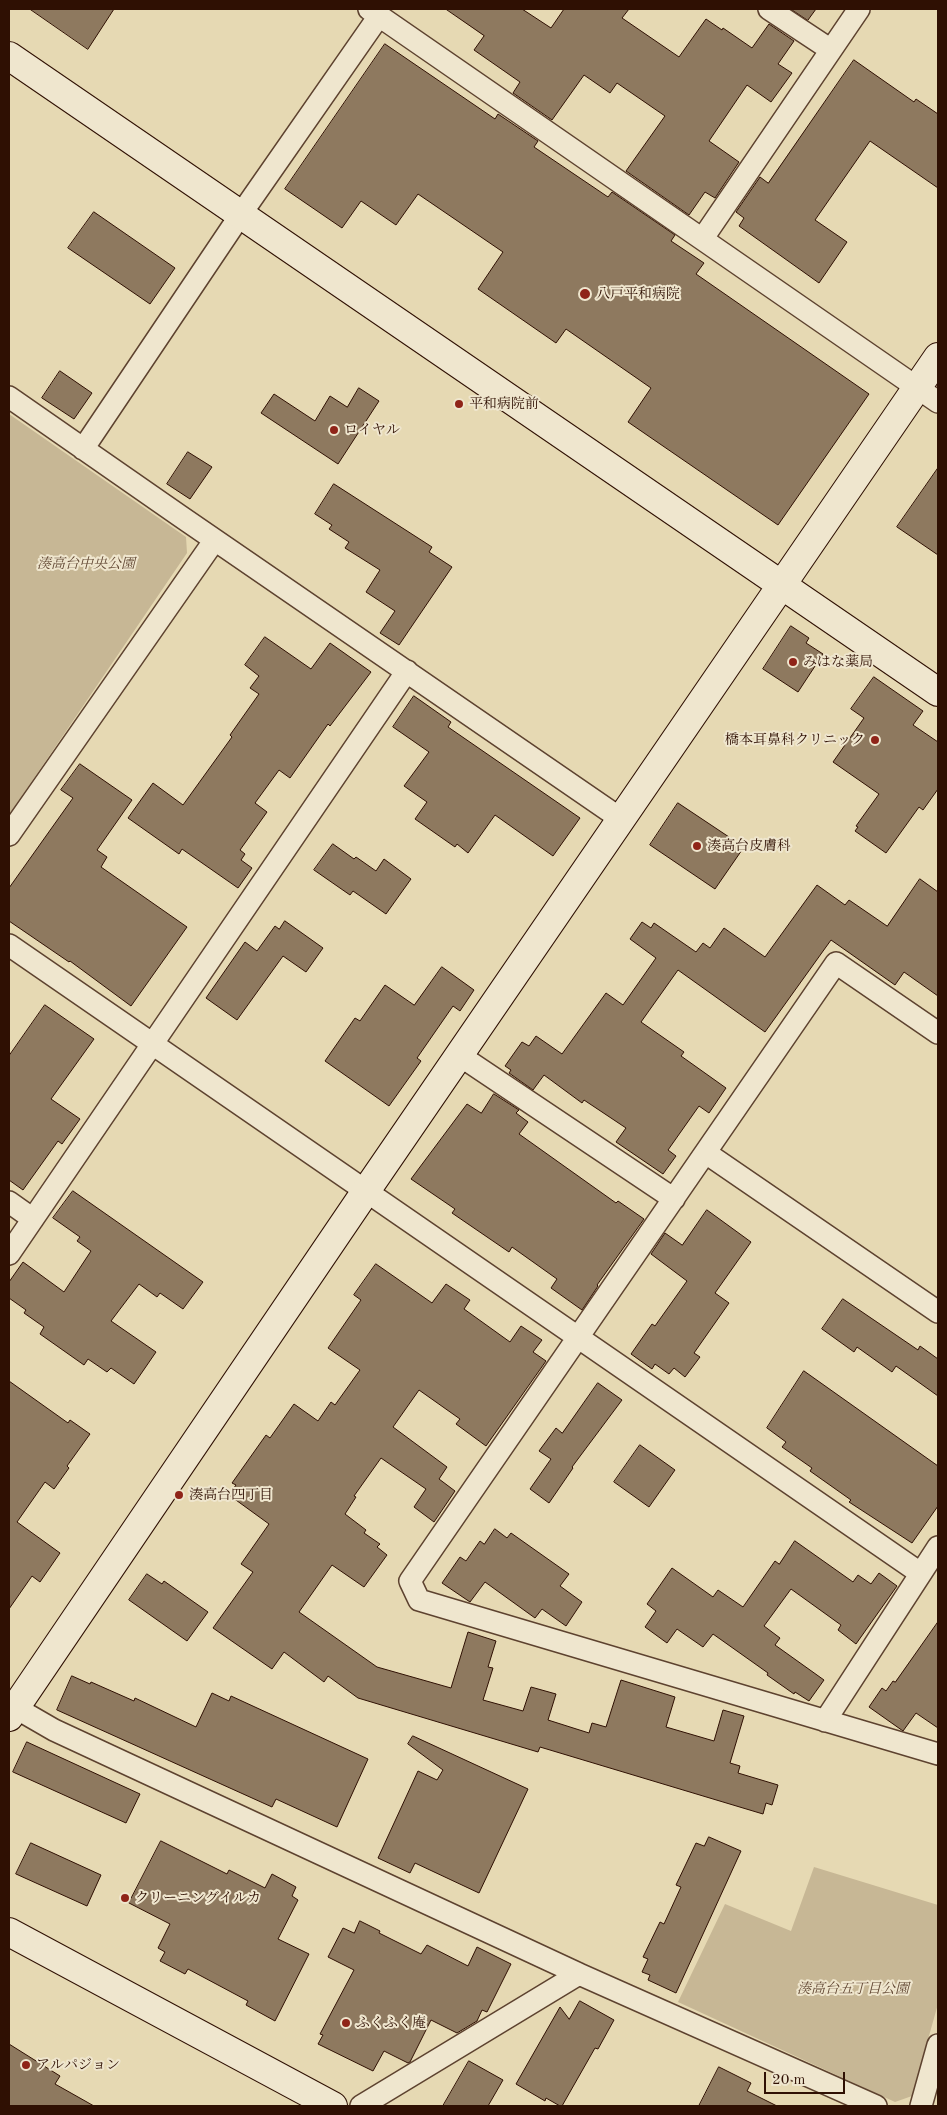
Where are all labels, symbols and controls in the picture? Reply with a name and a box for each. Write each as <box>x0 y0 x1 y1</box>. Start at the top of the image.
place label: 八戸平和病院 <box>596 286 680 302</box>
marker: 八戸平和病院 <box>578 287 592 301</box>
place label: 平和病院前 <box>469 396 539 412</box>
marker: 平和病院前 <box>453 398 465 410</box>
place label: ロイヤル <box>344 422 400 438</box>
marker: ロイヤル <box>328 424 340 436</box>
park label: 湊高台中央公園 <box>37 556 135 572</box>
place label: みはな薬局 <box>803 654 873 670</box>
marker: みはな薬局 <box>787 656 799 668</box>
place label: 橋本耳鼻科クリニック <box>725 732 865 748</box>
marker: 橋本耳鼻科クリニック <box>869 734 881 746</box>
place label: 湊高台皮膚科 <box>707 838 791 854</box>
marker: 湊高台皮膚科 <box>691 840 703 852</box>
place label: 湊高台四丁目 <box>189 1487 273 1503</box>
marker: 湊高台四丁目 <box>173 1489 185 1501</box>
place label: クリーニングイルカ <box>135 1890 261 1906</box>
marker: クリーニングイルカ <box>119 1892 131 1904</box>
park label: 湊高台五丁目公園 <box>797 1981 909 1997</box>
place label: ふくふく庵 <box>356 2015 426 2031</box>
marker: ふくふく庵 <box>340 2017 352 2029</box>
place label: アルパジョン <box>36 2057 120 2073</box>
marker: アルパジョン <box>20 2059 32 2071</box>
scale bar <box>767 2062 848 2094</box>
text: 20 m <box>772 2073 806 2088</box>

